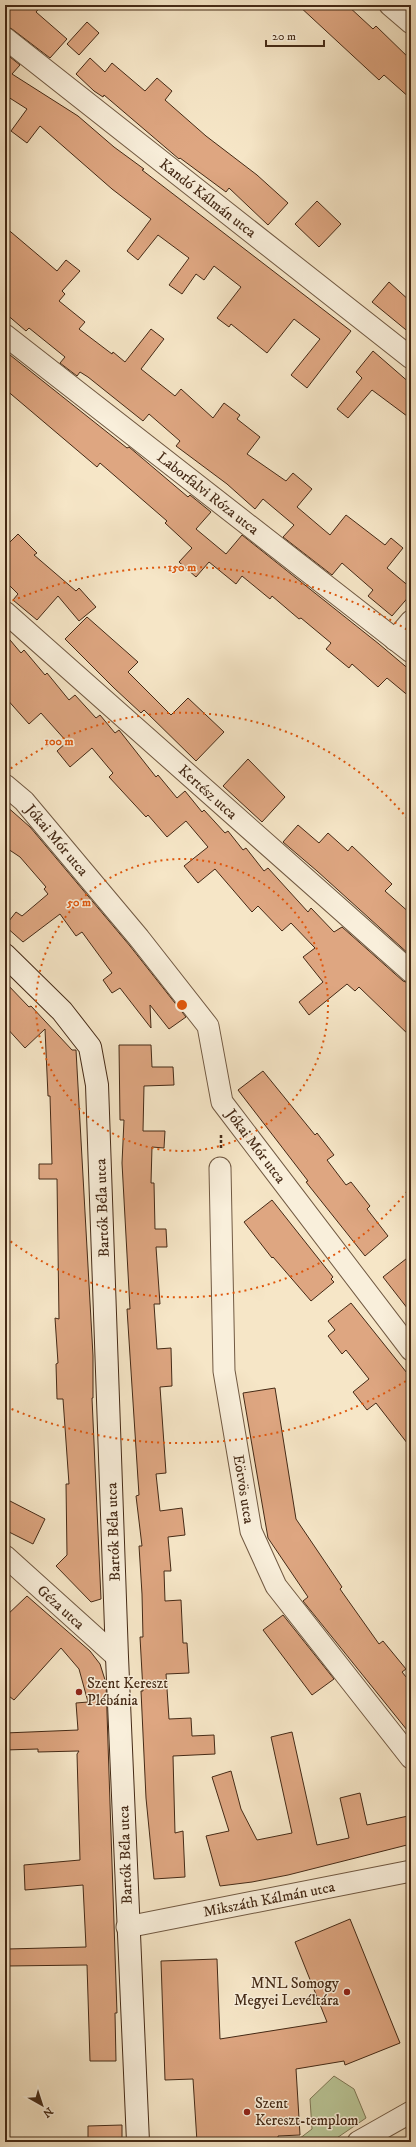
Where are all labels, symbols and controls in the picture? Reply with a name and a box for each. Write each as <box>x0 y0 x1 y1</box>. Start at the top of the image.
scale bar <box>266 22 324 48</box>
text: 20 m <box>272 29 296 44</box>
street label: Kandó Kálmán utca <box>155 155 260 242</box>
street label: Laborfalvi Róza utca <box>153 448 263 540</box>
text: 150 m <box>168 560 196 575</box>
text: 100 m <box>45 734 73 749</box>
street label: Kertész utca <box>174 761 242 824</box>
street label: Jókai Mór utca <box>20 799 93 881</box>
text: 50 m <box>66 895 91 910</box>
centre of rings <box>175 998 189 1012</box>
street label: Jókai Mór utca <box>220 1104 290 1188</box>
street label: Bartók Béla utca <box>91 1158 114 1258</box>
street label: Eötvös utca <box>229 1453 258 1526</box>
street label: Bartók Béla utca <box>102 1482 125 1582</box>
street label: Géza utca <box>33 1581 89 1634</box>
place label: Szent Kereszt Plébánia <box>87 1674 168 1710</box>
marker: Szent Kereszt Plébánia <box>74 1687 84 1697</box>
street label: Bartók Béla utca <box>114 1805 137 1905</box>
street label: Mikszáth Kálmán utca <box>202 1877 337 1922</box>
place label: MNL Somogy Megyei Levéltára <box>234 1974 340 2010</box>
marker: MNL Somogy Megyei Levéltára <box>342 1987 352 1997</box>
north arrow <box>22 2085 62 2125</box>
place label: Szent Kereszt-templom <box>255 2094 359 2130</box>
text: N <box>40 2104 56 2120</box>
marker: Szent Kereszt-templom <box>242 2107 252 2117</box>

